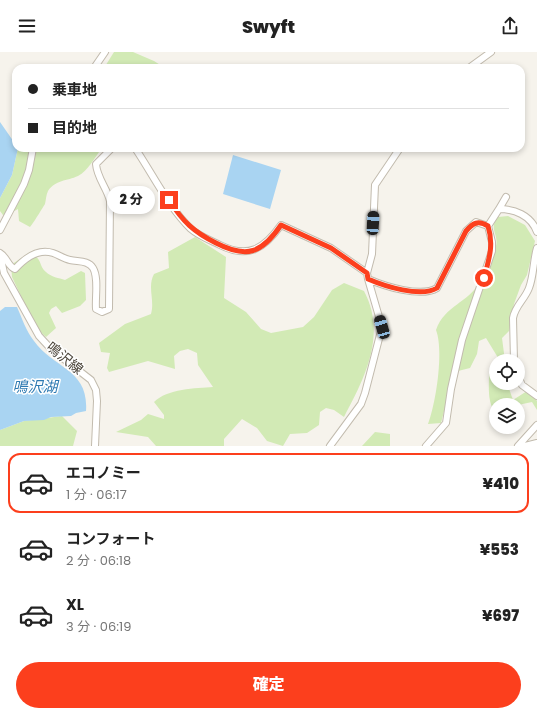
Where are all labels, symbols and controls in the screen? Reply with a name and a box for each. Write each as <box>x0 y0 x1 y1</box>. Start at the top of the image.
text: Swyft <box>242 14 295 39</box>
icon: menu <box>16 15 38 37</box>
icon: share <box>499 15 521 37</box>
text: 乗車地 <box>52 79 97 100</box>
text: 目的地 <box>52 117 97 138</box>
callout: 2 分 <box>107 186 155 214</box>
text: 2 分 <box>120 190 142 209</box>
route end <box>160 191 178 209</box>
car <box>366 211 380 235</box>
route start <box>475 269 493 287</box>
car <box>373 314 391 340</box>
street label: 鳴沢線 <box>42 337 88 379</box>
map controls <box>489 354 525 434</box>
button: locate <box>489 354 525 390</box>
water label: 鳴沢湖 <box>12 376 59 397</box>
button: layers <box>489 398 525 434</box>
text: エコノミー <box>66 462 141 483</box>
icon: car <box>18 465 54 501</box>
text: ¥410 <box>482 473 519 494</box>
text: 1 分 · 06:17 <box>66 485 127 504</box>
text: コンフォート <box>66 528 156 549</box>
icon: car <box>18 531 54 567</box>
text: ¥553 <box>480 539 519 560</box>
text: 2 分 · 06:18 <box>66 551 131 570</box>
text: XL <box>66 594 84 615</box>
icon: car <box>18 597 54 633</box>
text: ¥697 <box>482 605 519 626</box>
text: 3 分 · 06:19 <box>66 617 131 636</box>
button: 確定 <box>16 662 521 708</box>

